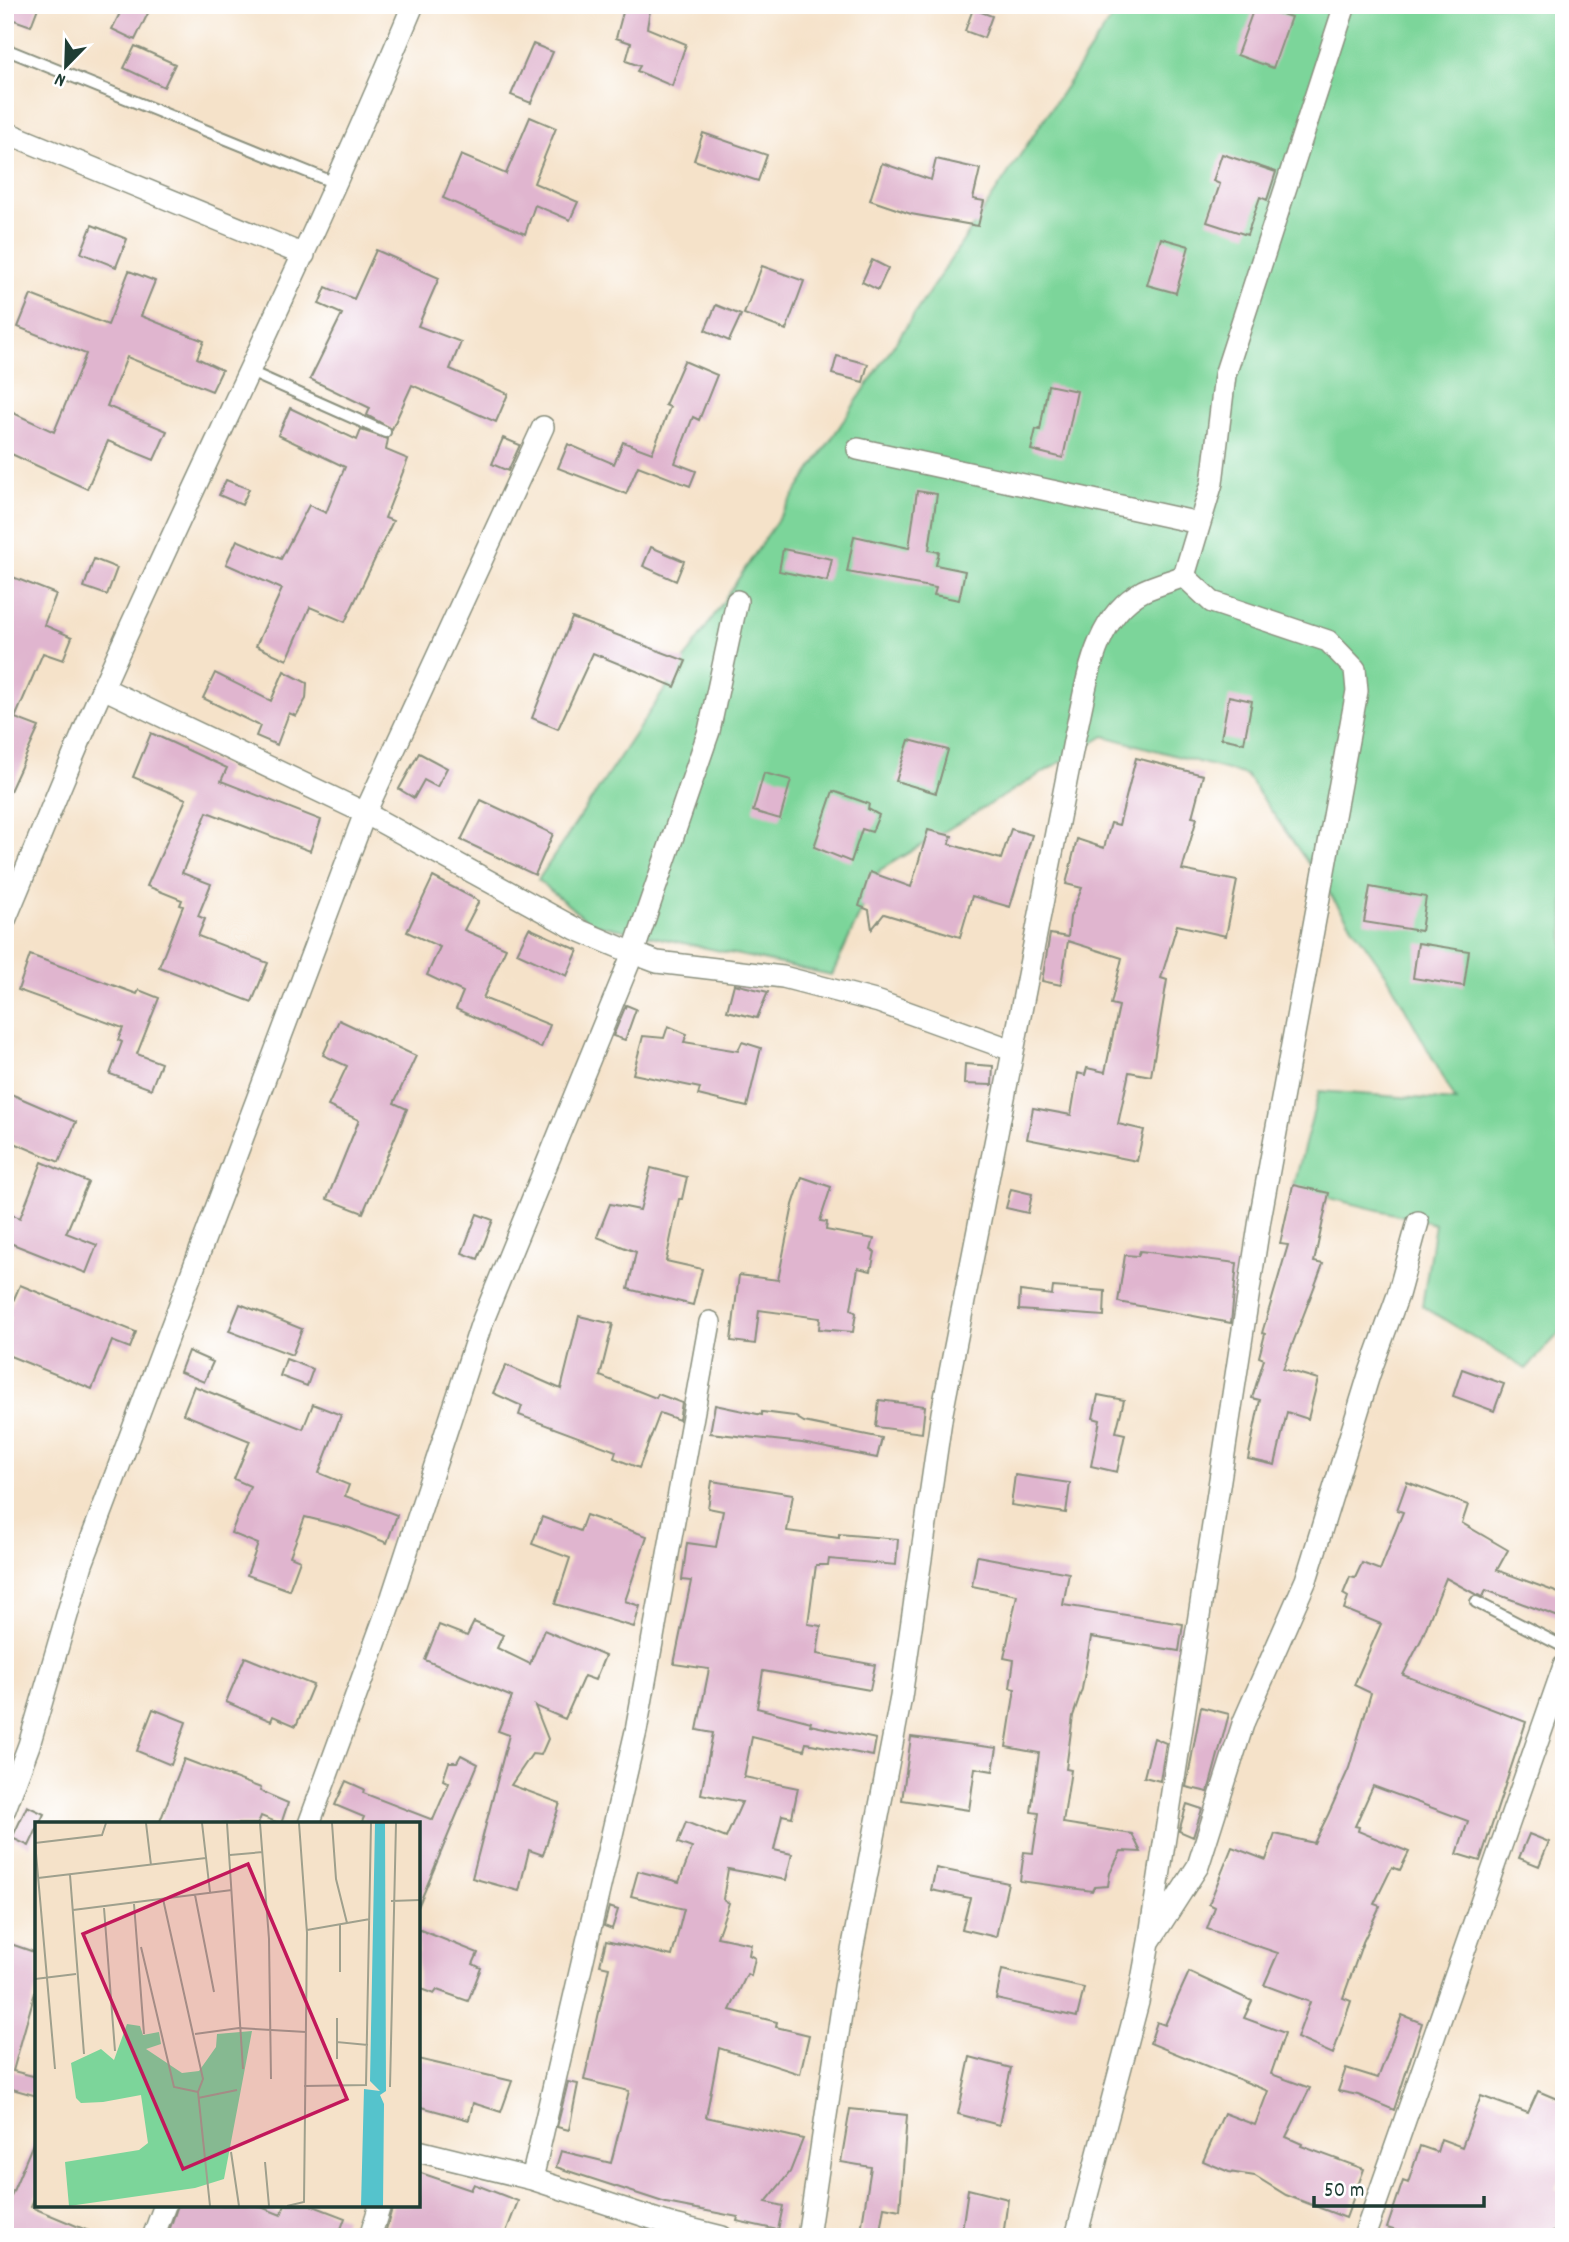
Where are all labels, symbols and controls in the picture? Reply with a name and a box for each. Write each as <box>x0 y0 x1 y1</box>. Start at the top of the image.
north arrow <box>32 32 102 102</box>
text: N <box>51 64 70 93</box>
inset map <box>35 1822 420 2207</box>
scale bar <box>1314 2165 1483 2209</box>
text: 50 m <box>1324 2177 1364 2207</box>

